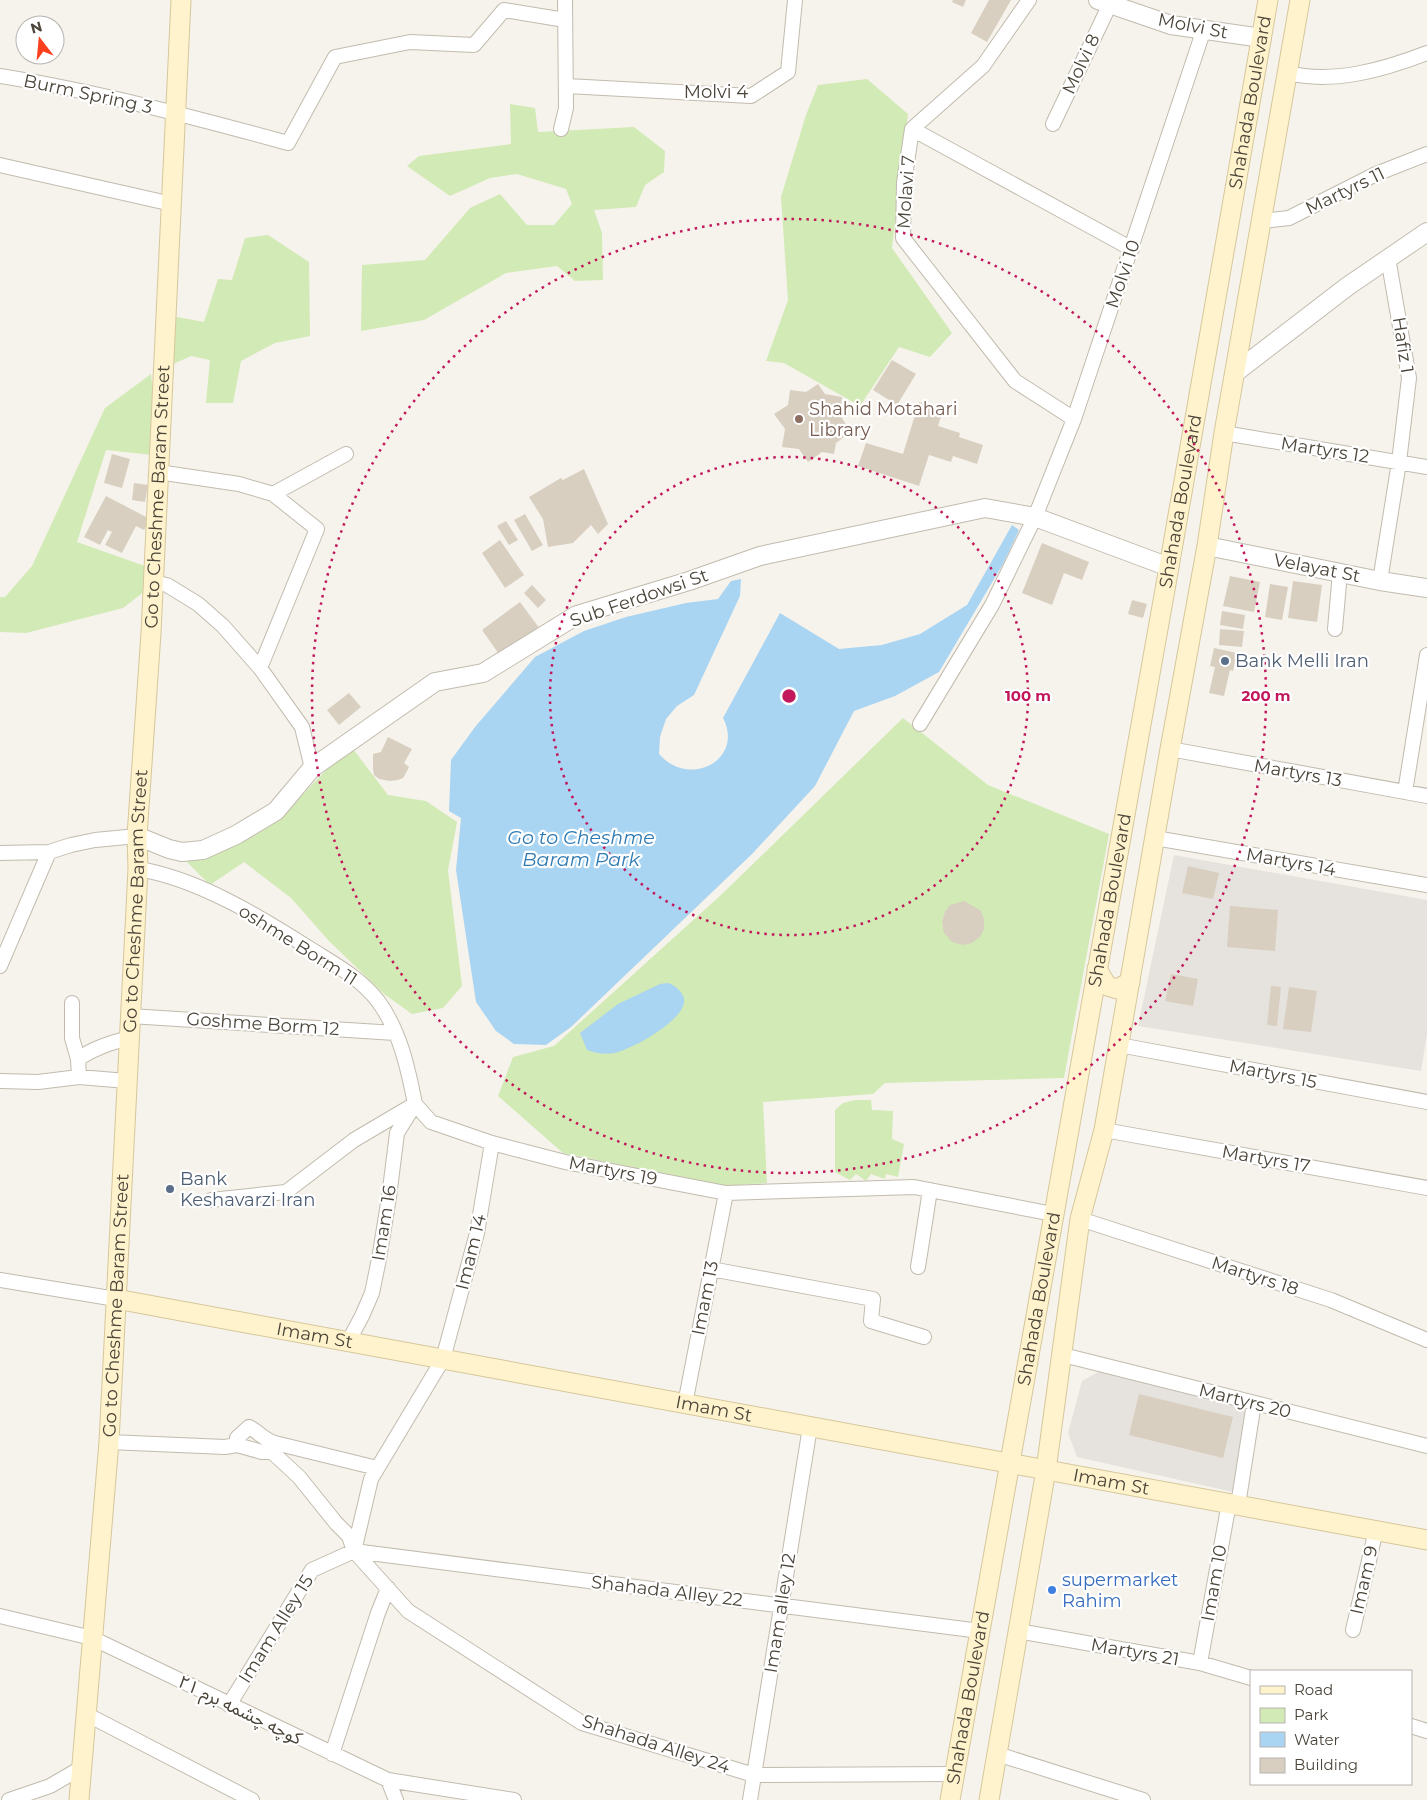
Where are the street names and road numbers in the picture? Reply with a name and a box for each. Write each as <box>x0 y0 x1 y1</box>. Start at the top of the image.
street label: Molvi St <box>1156 8 1230 44</box>
street label: Shahada Boulevard <box>1224 14 1276 191</box>
street label: Molvi 8 <box>1057 30 1105 98</box>
street label: Burm Spring 3 <box>22 70 154 118</box>
street label: Molvi 4 <box>684 81 748 103</box>
street label: Molavi 7 <box>892 154 920 230</box>
street label: Martyrs 11 <box>1302 162 1388 220</box>
street label: Molvi 10 <box>1101 237 1145 311</box>
street label: Hafiz 1 <box>1388 315 1418 375</box>
street label: Go to Cheshme Baram Street <box>140 364 175 629</box>
street label: Shahada Boulevard <box>1154 413 1206 590</box>
street label: Martyrs 12 <box>1279 432 1371 468</box>
street label: Velayat St <box>1272 549 1362 587</box>
street label: Sub Ferdowsi St <box>567 564 711 632</box>
street label: Martyrs 13 <box>1252 754 1344 792</box>
street label: Go to Cheshme Baram Street <box>119 768 153 1033</box>
street label: Shahada Boulevard <box>1084 812 1136 989</box>
street label: Martyrs 14 <box>1244 843 1338 881</box>
street label: oshme Borm 11 <box>235 900 361 990</box>
street label: Goshme Borm 12 <box>186 1008 340 1040</box>
street label: Martyrs 15 <box>1227 1055 1319 1093</box>
street label: Martyrs 17 <box>1220 1140 1312 1178</box>
street label: Martyrs 19 <box>567 1152 659 1190</box>
street label: Go to Cheshme Baram Street <box>98 1173 134 1438</box>
street label: Imam 16 <box>367 1184 401 1262</box>
street label: Shahada Boulevard <box>1013 1210 1065 1387</box>
street label: Imam 14 <box>451 1212 491 1292</box>
street label: Martyrs 18 <box>1209 1252 1301 1300</box>
street label: Imam 13 <box>687 1259 723 1337</box>
street label: Imam St <box>275 1318 355 1353</box>
street label: Martyrs 20 <box>1196 1379 1294 1423</box>
street label: Imam St <box>674 1391 754 1427</box>
street label: Imam St <box>1071 1464 1151 1500</box>
street label: Imam 10 <box>1196 1543 1232 1623</box>
street label: Imam 9 <box>1345 1543 1383 1617</box>
street label: Imam alley 12 <box>760 1551 800 1675</box>
street label: Imam Alley 15 <box>234 1571 318 1687</box>
street label: Shahada Alley 22 <box>590 1571 744 1611</box>
street label: Shahada Boulevard <box>942 1609 994 1786</box>
street label: Martyrs 21 <box>1089 1633 1181 1671</box>
street label: کوچه چشمه برم ۲۱ <box>173 1671 306 1752</box>
street label: Shahada Alley 24 <box>580 1710 733 1778</box>

